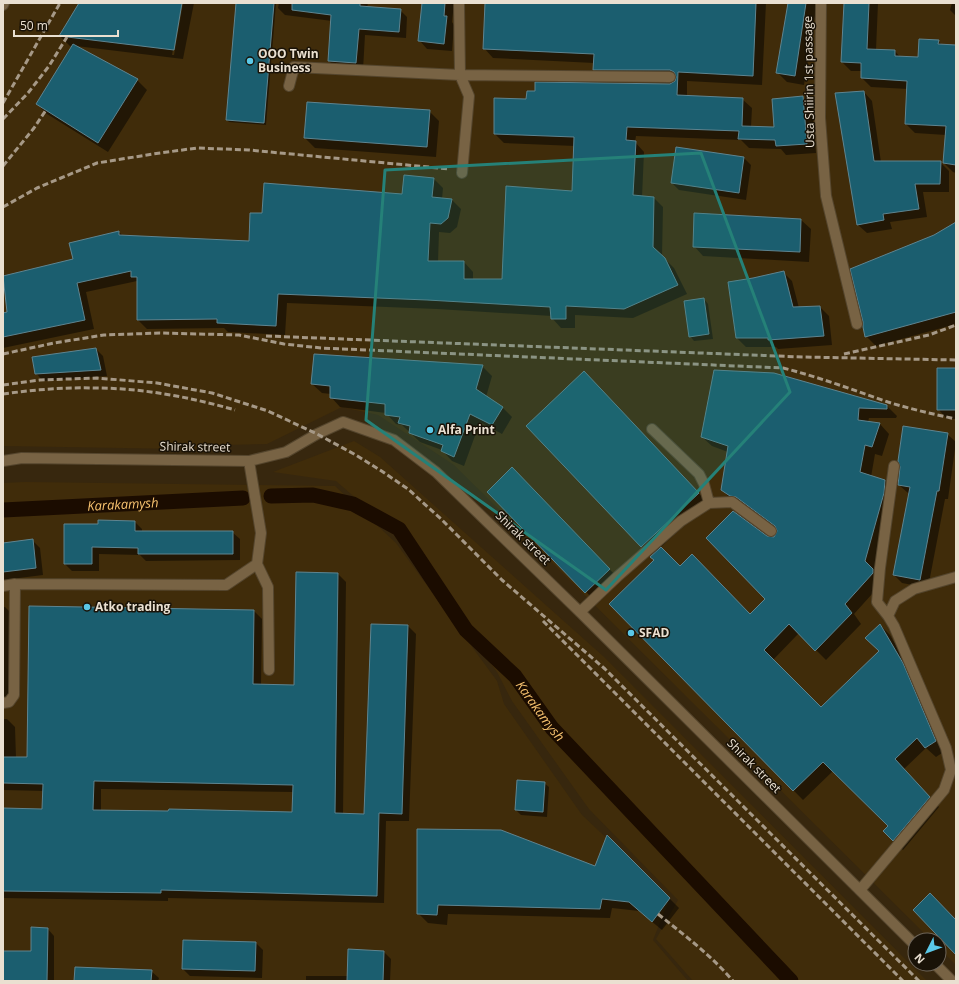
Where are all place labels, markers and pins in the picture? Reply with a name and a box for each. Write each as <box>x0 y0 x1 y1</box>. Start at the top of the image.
place label: ООО Twin Business <box>258 45 319 76</box>
marker: ООО Twin Business <box>245 56 255 66</box>
place label: Alfa Print <box>438 421 495 438</box>
marker: Alfa Print <box>425 425 435 435</box>
place label: Atko trading <box>95 598 171 615</box>
marker: Atko trading <box>82 602 92 612</box>
place label: SFAD <box>639 624 669 641</box>
marker: SFAD <box>626 628 636 638</box>

